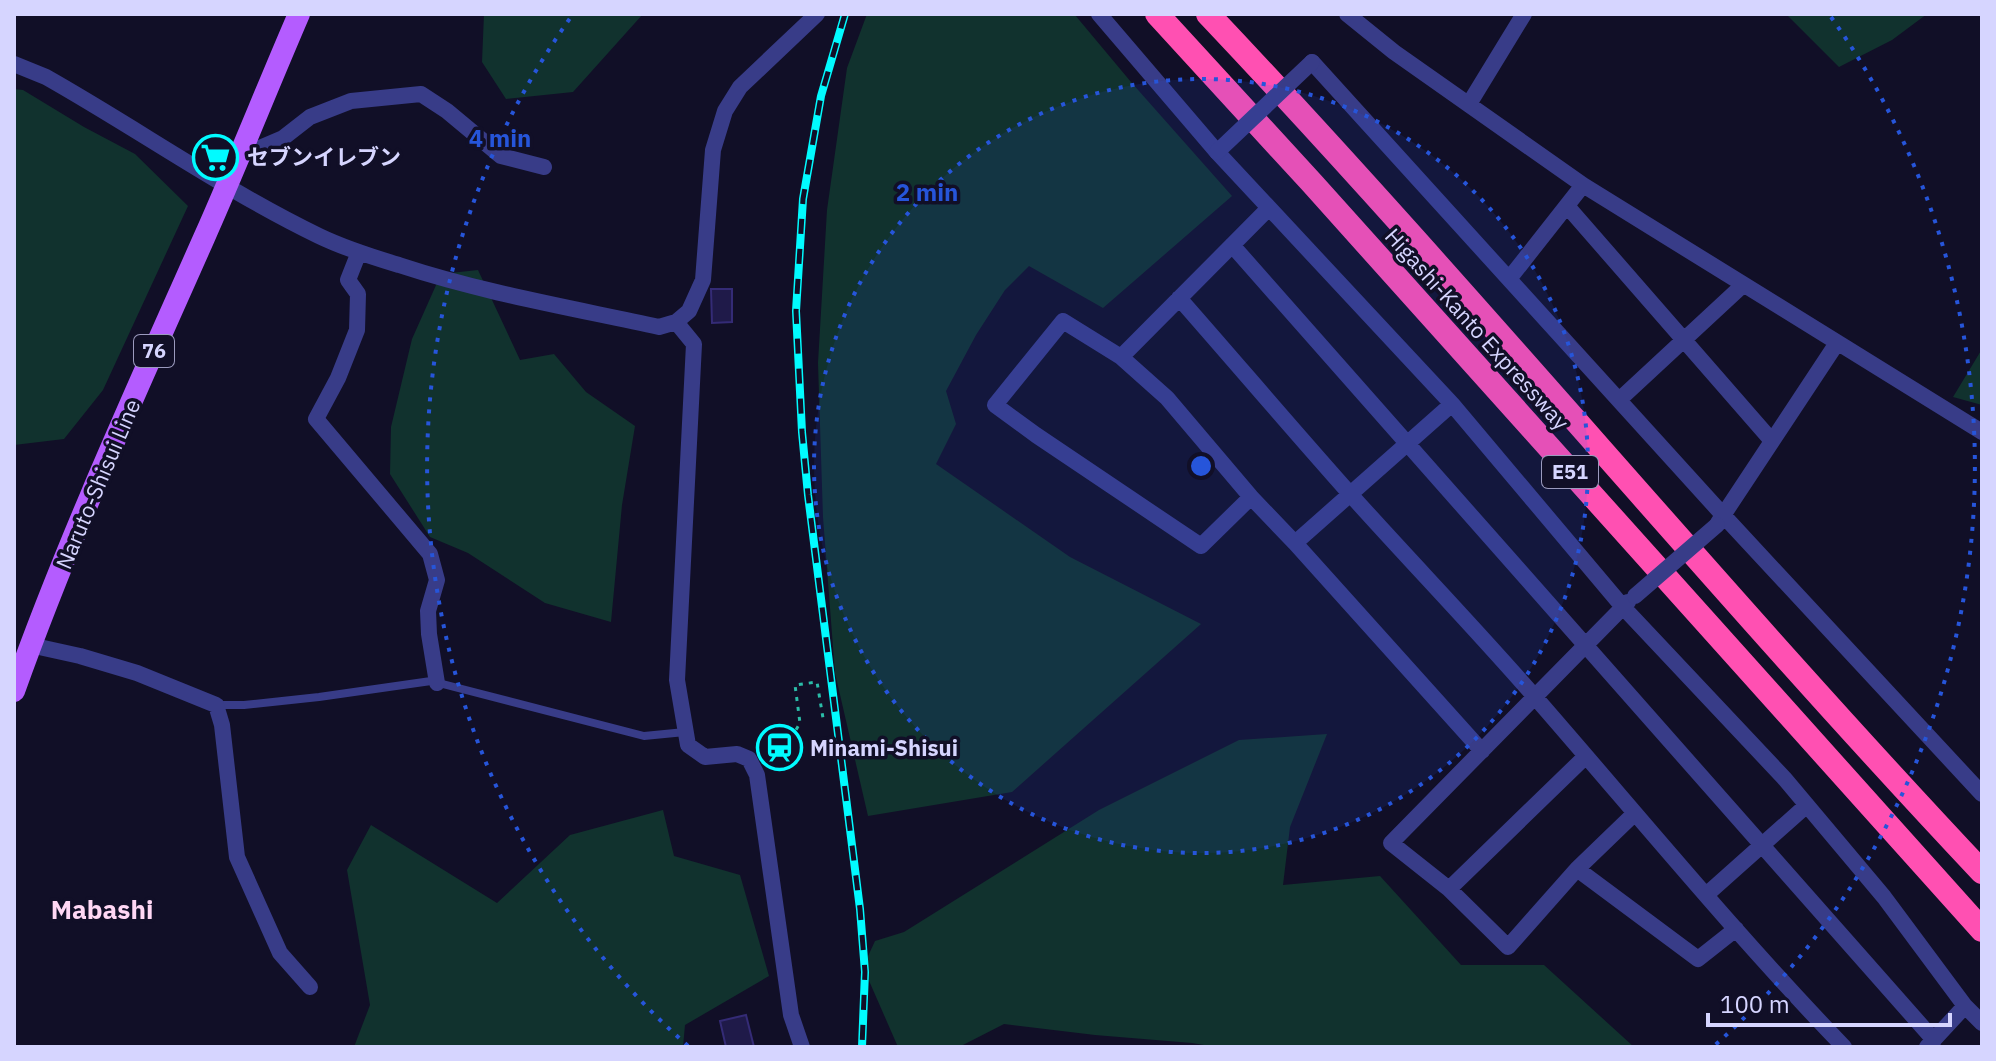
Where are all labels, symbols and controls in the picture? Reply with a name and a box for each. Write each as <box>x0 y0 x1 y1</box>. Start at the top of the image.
text: 4 min <box>469 122 531 154</box>
supermarket icon: セブンイレブン <box>192 133 240 181</box>
place label: セブンイレブン <box>247 142 401 171</box>
text: 2 min <box>896 176 958 208</box>
street label: Higashi-Kanto Expressway <box>1379 222 1576 436</box>
road number: 76 <box>134 335 174 367</box>
street label: Naruto-Shisui Line <box>49 394 146 573</box>
centre of rings <box>1187 452 1215 480</box>
road number: E51 <box>1542 456 1598 488</box>
station icon: Minami-Shisui <box>755 724 803 772</box>
place label: Minami-Shisui <box>810 733 958 762</box>
district label: Mabashi <box>51 892 153 926</box>
scale bar <box>1708 977 1950 1027</box>
text: 100 m <box>1720 988 1790 1020</box>

